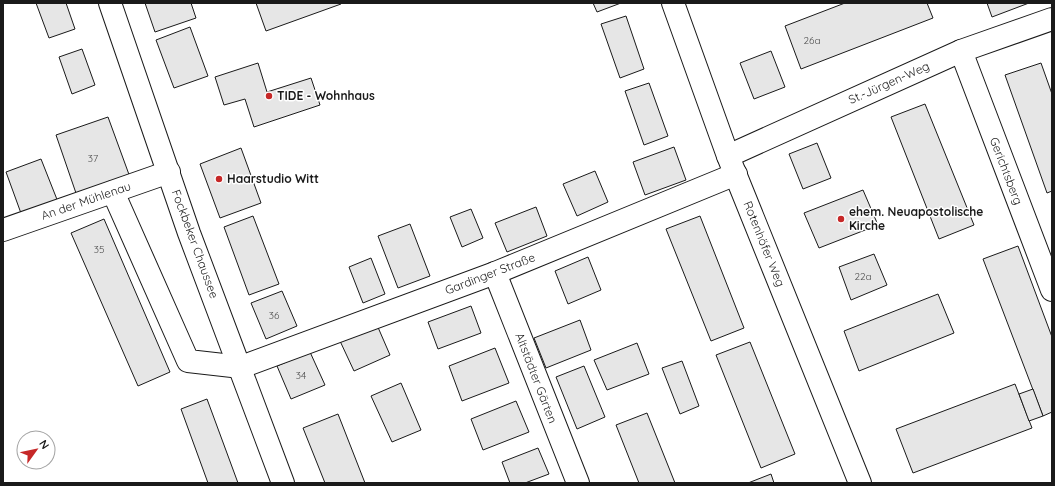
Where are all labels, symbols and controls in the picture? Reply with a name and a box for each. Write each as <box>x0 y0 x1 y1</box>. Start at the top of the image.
house number: 26a <box>804 34 820 47</box>
street label: St.-Jürgen-Weg <box>846 58 932 107</box>
place label: TIDE - Wohnhaus <box>277 88 375 103</box>
marker: TIDE - Wohnhaus <box>264 91 274 101</box>
street label: Gerichtsberg <box>987 135 1026 207</box>
house number: 37 <box>88 152 98 165</box>
place label: Haarstudio Witt <box>227 171 319 186</box>
marker: Haarstudio Witt <box>214 174 224 184</box>
street label: An der Mühlenau <box>39 178 133 223</box>
street label: Fockbeker Chaussee <box>169 187 222 301</box>
street label: Rotenhöfer Weg <box>740 199 788 289</box>
place label: ehem. Neuapostolische Kirche <box>849 204 983 233</box>
marker: ehem. Neuapostolische Kirche <box>836 214 846 224</box>
house number: 35 <box>94 243 104 256</box>
street label: Gardinger Straße <box>443 249 537 298</box>
house number: 22a <box>854 270 872 283</box>
house number: 36 <box>269 309 280 322</box>
street label: Altstädter Gärten <box>512 330 561 425</box>
house number: 34 <box>296 369 306 382</box>
north arrow <box>16 430 56 470</box>
text: N <box>36 437 52 452</box>

